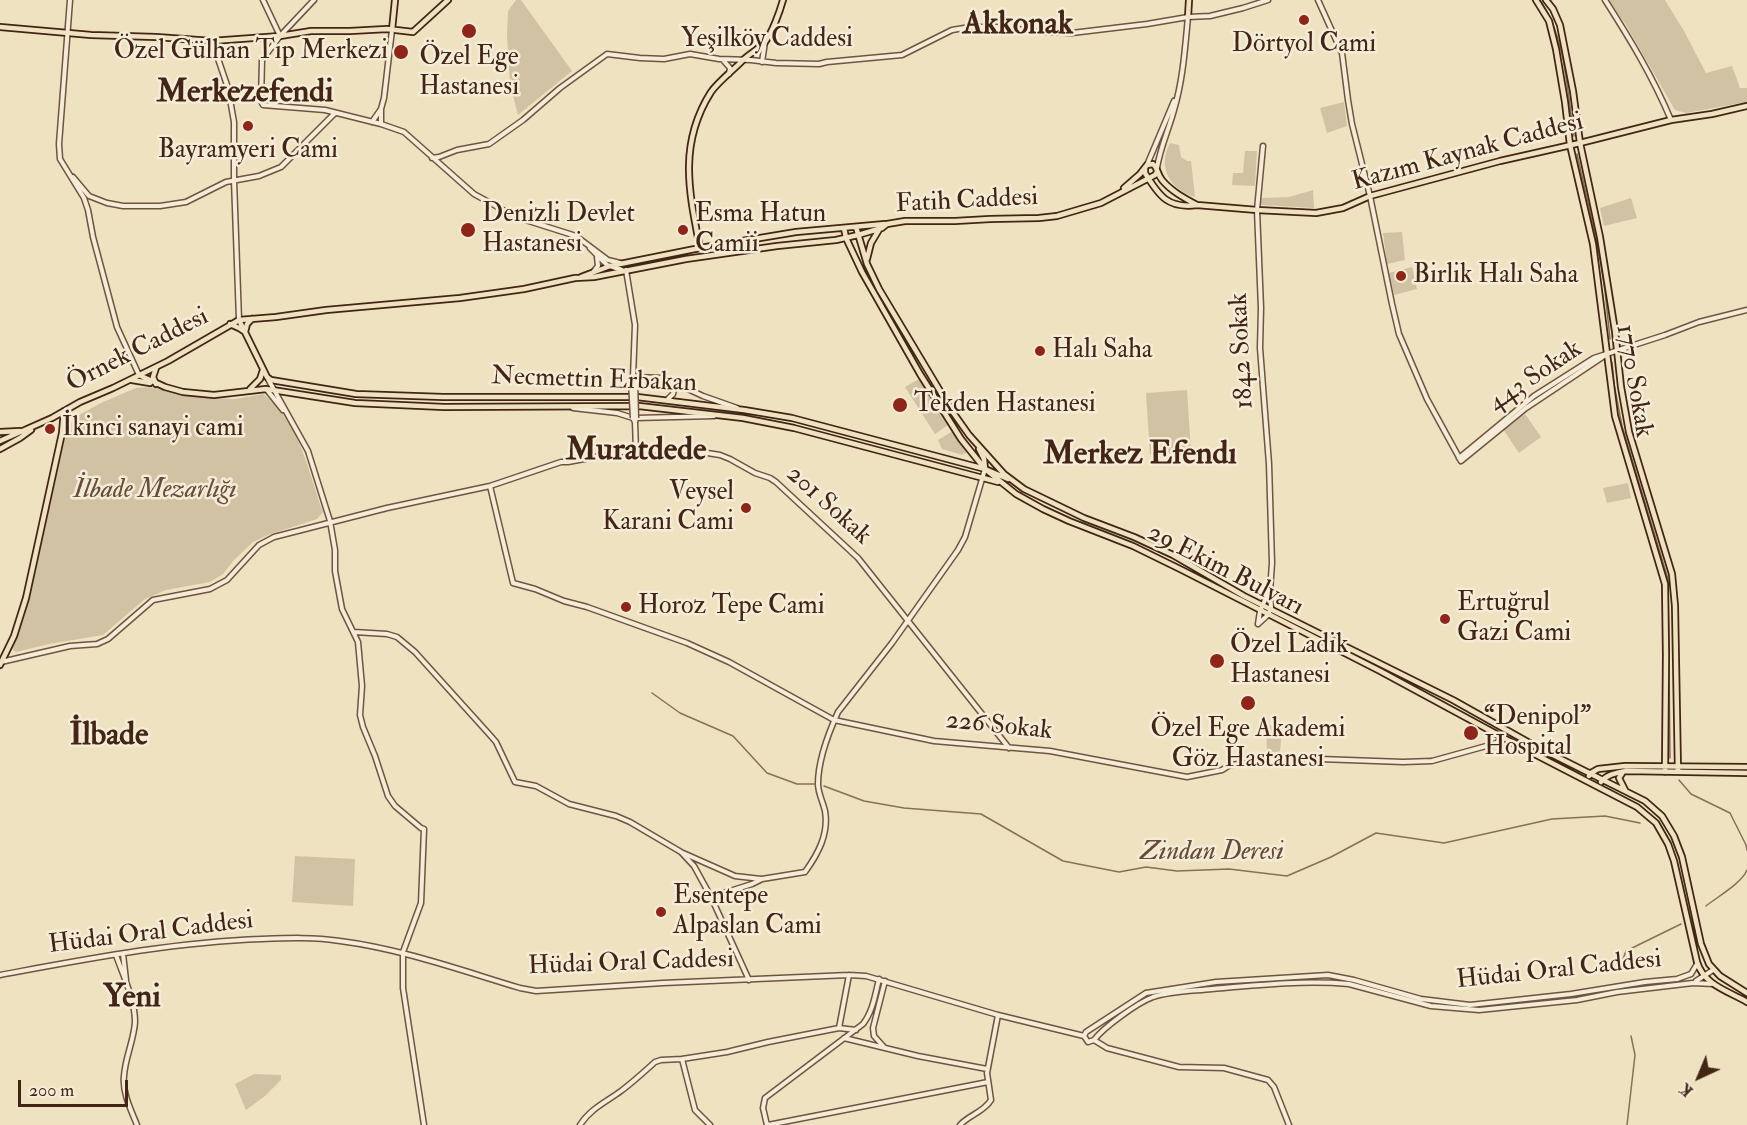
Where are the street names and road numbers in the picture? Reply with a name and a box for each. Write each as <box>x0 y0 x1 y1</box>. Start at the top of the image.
street label: Yeşilköy Caddesi <box>681 24 853 56</box>
street label: Kazım Kaynak Caddesi <box>1349 107 1587 199</box>
street label: Fatih Caddesi <box>895 183 1039 221</box>
street label: 1842 Sokak <box>1224 292 1262 410</box>
street label: Örnek Caddesi <box>62 302 214 400</box>
street label: 1770 Sokak <box>1608 322 1658 440</box>
street label: 443 Sokak <box>1483 335 1589 419</box>
street label: Necmettin Erbakan <box>491 362 697 400</box>
street label: 201 Sokak <box>779 460 877 552</box>
street label: 29 Ekim Bulvarı <box>1142 518 1308 624</box>
street label: 226 Sokak <box>944 706 1054 748</box>
street label: Hüdai Oral Caddesi <box>47 906 255 962</box>
street label: Hüdai Oral Caddesi <box>528 945 734 983</box>
street label: Hüdai Oral Caddesi <box>1455 945 1663 997</box>

